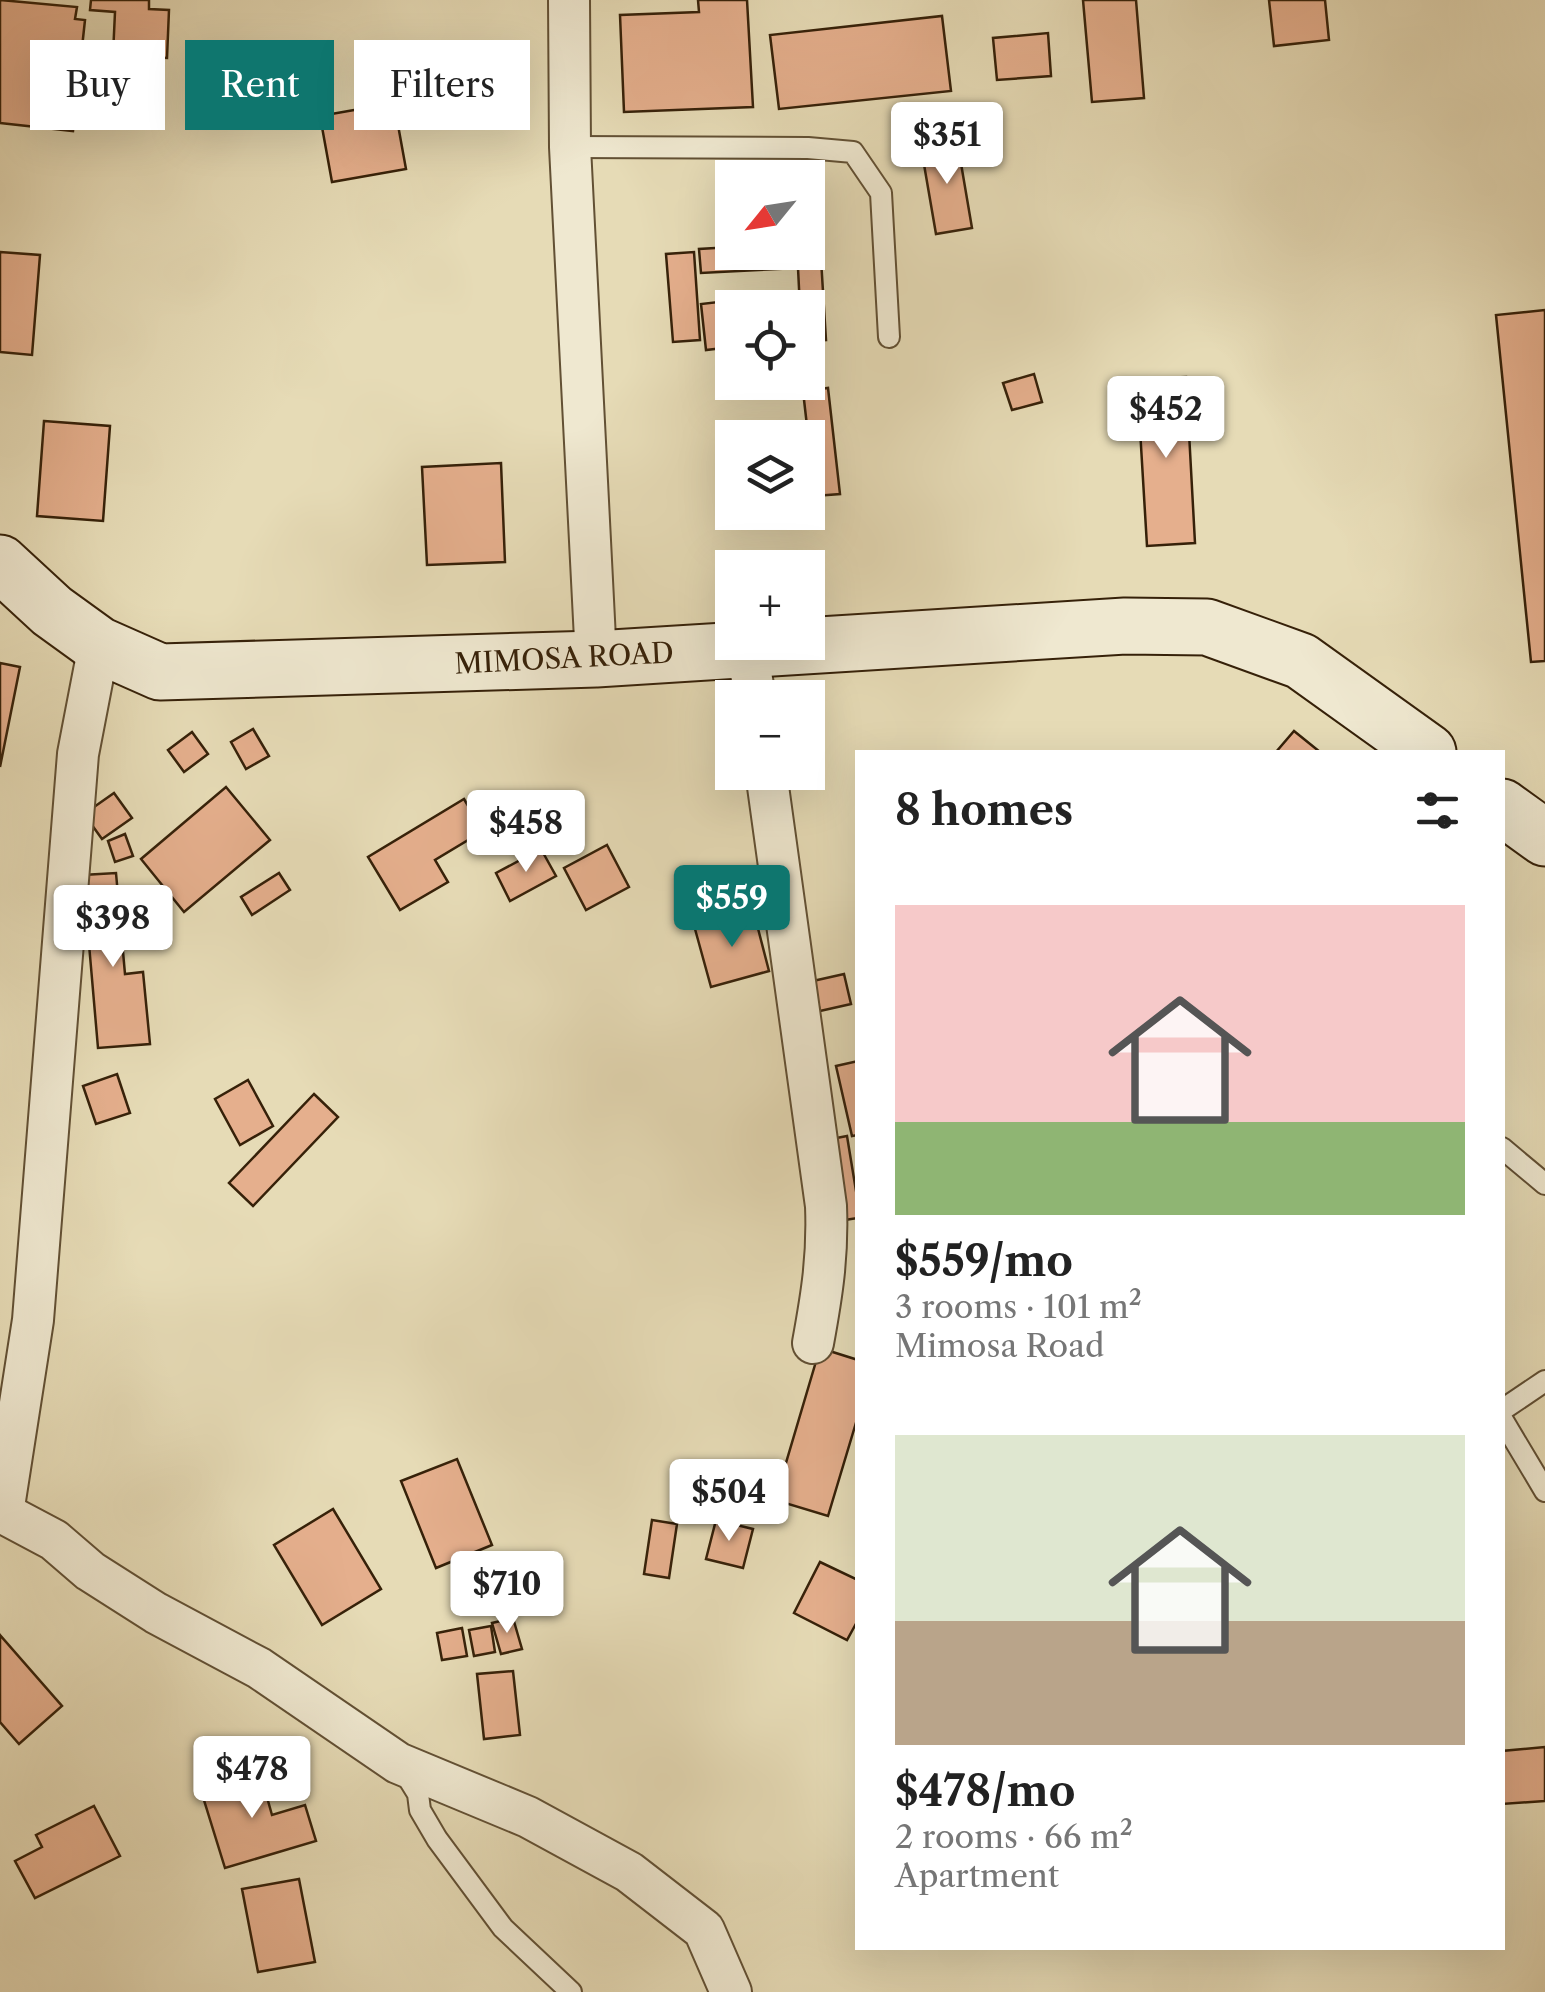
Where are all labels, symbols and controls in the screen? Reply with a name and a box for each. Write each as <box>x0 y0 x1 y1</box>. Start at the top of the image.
chip: Buy <box>30 40 165 130</box>
chip: Rent <box>185 40 334 130</box>
chip: Filters <box>354 40 530 130</box>
pin: $351 <box>888 102 1006 187</box>
text: $351 <box>913 115 981 154</box>
north arrow <box>715 160 825 270</box>
map controls <box>715 160 825 790</box>
button: locate <box>715 290 825 400</box>
pin: $452 <box>1107 376 1225 461</box>
text: $452 <box>1129 389 1203 428</box>
button: layers <box>715 420 825 530</box>
button: + <box>715 550 825 660</box>
street label: MIMOSA ROAD <box>454 635 674 681</box>
button: − <box>715 680 825 790</box>
icon: filters <box>1410 783 1465 838</box>
text: 8 homes <box>895 784 1073 836</box>
pin: $458 <box>467 790 585 875</box>
text: $458 <box>489 803 563 842</box>
pin: $559 <box>673 865 791 950</box>
text: $559 <box>696 878 768 917</box>
pin: $398 <box>54 885 172 970</box>
text: $398 <box>76 898 150 937</box>
icon: home <box>1090 970 1270 1150</box>
text: $559/mo <box>895 1235 1073 1287</box>
text: 3 rooms · 101 m² <box>895 1287 1142 1326</box>
text: Mimosa Road <box>895 1326 1105 1365</box>
pin: $504 <box>670 1459 788 1544</box>
text: $504 <box>692 1472 766 1511</box>
icon: home <box>1090 1500 1270 1680</box>
pin: $710 <box>448 1551 566 1636</box>
text: $710 <box>472 1564 542 1603</box>
pin: $478 <box>193 1736 311 1821</box>
text: $478 <box>215 1749 289 1788</box>
text: $478/mo <box>895 1765 1075 1817</box>
text: 2 rooms · 66 m² <box>895 1817 1133 1856</box>
text: Apartment <box>895 1856 1059 1895</box>

